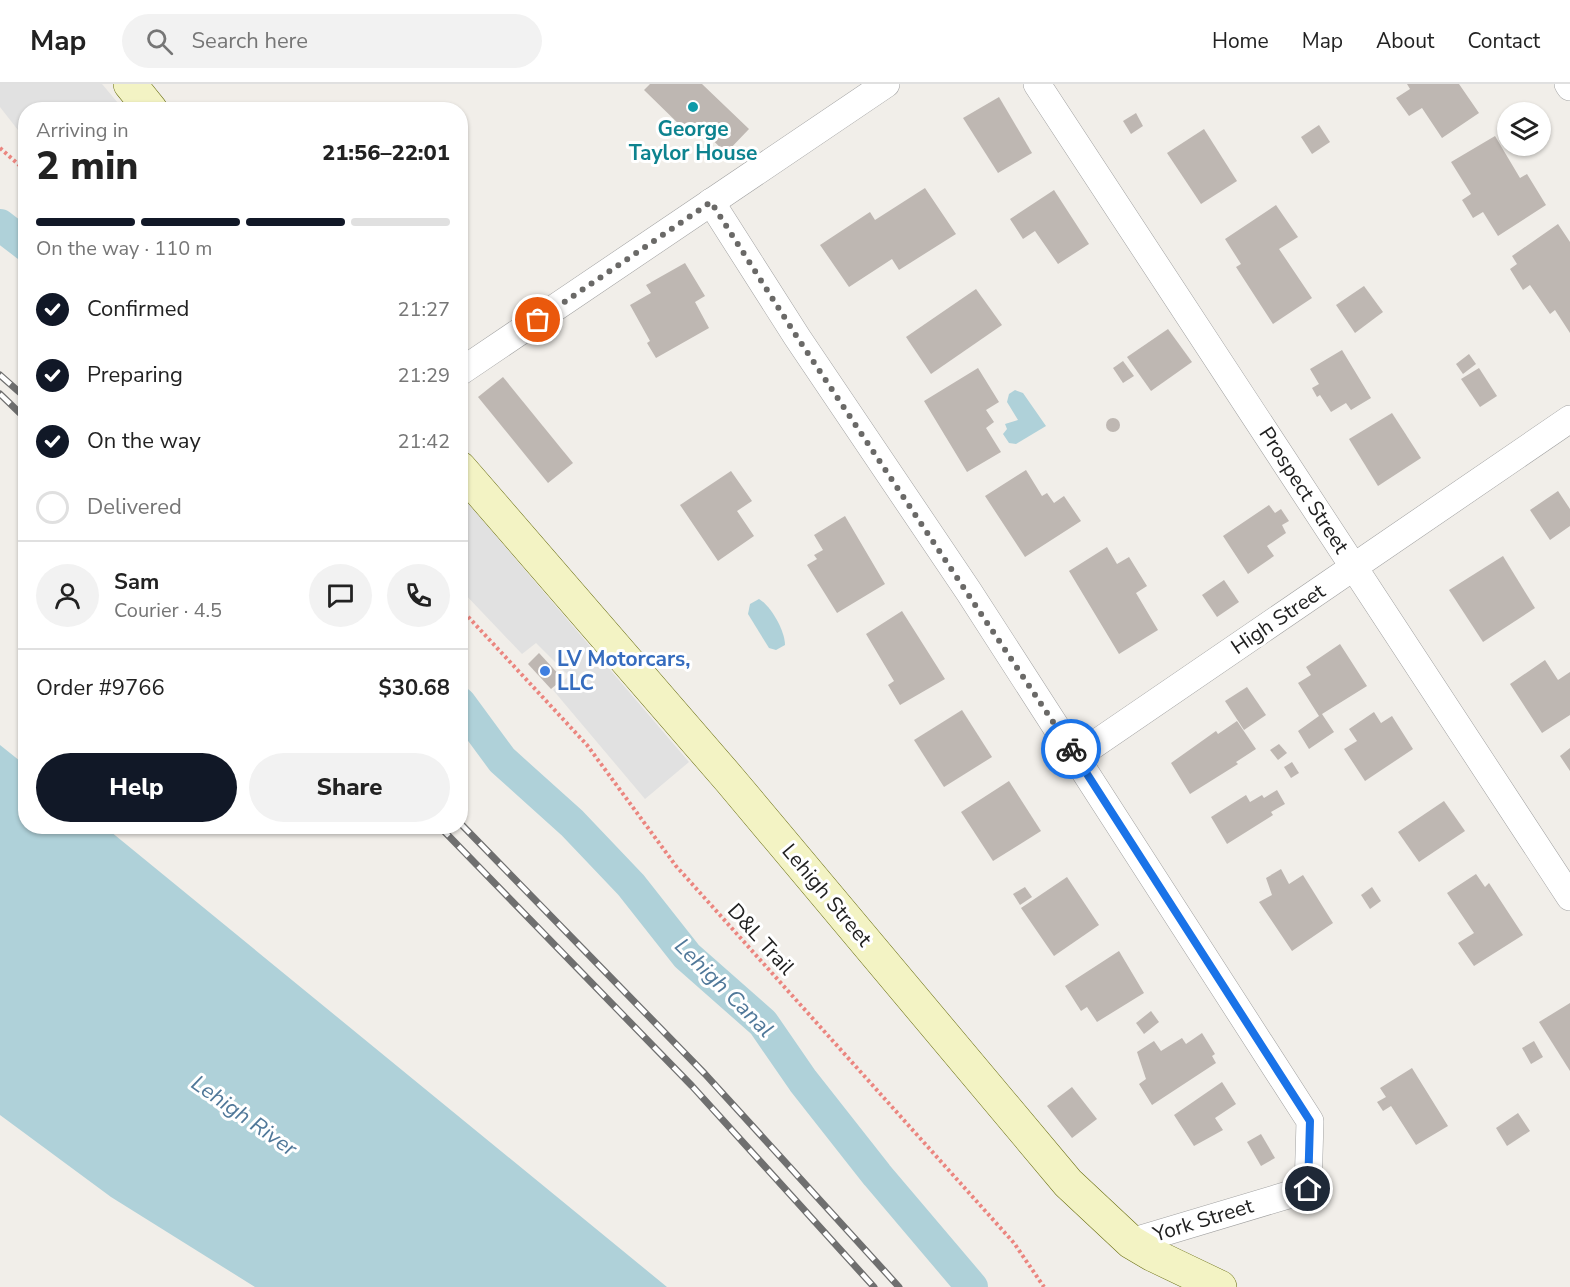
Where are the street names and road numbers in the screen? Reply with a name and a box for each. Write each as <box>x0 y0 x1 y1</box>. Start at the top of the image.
street label: Prospect Street <box>1253 421 1356 559</box>
street label: High Street <box>1225 577 1331 661</box>
street label: Lehigh Street <box>776 838 879 953</box>
street label: D&L Trail <box>721 897 801 981</box>
street label: York Street <box>1149 1191 1257 1249</box>

